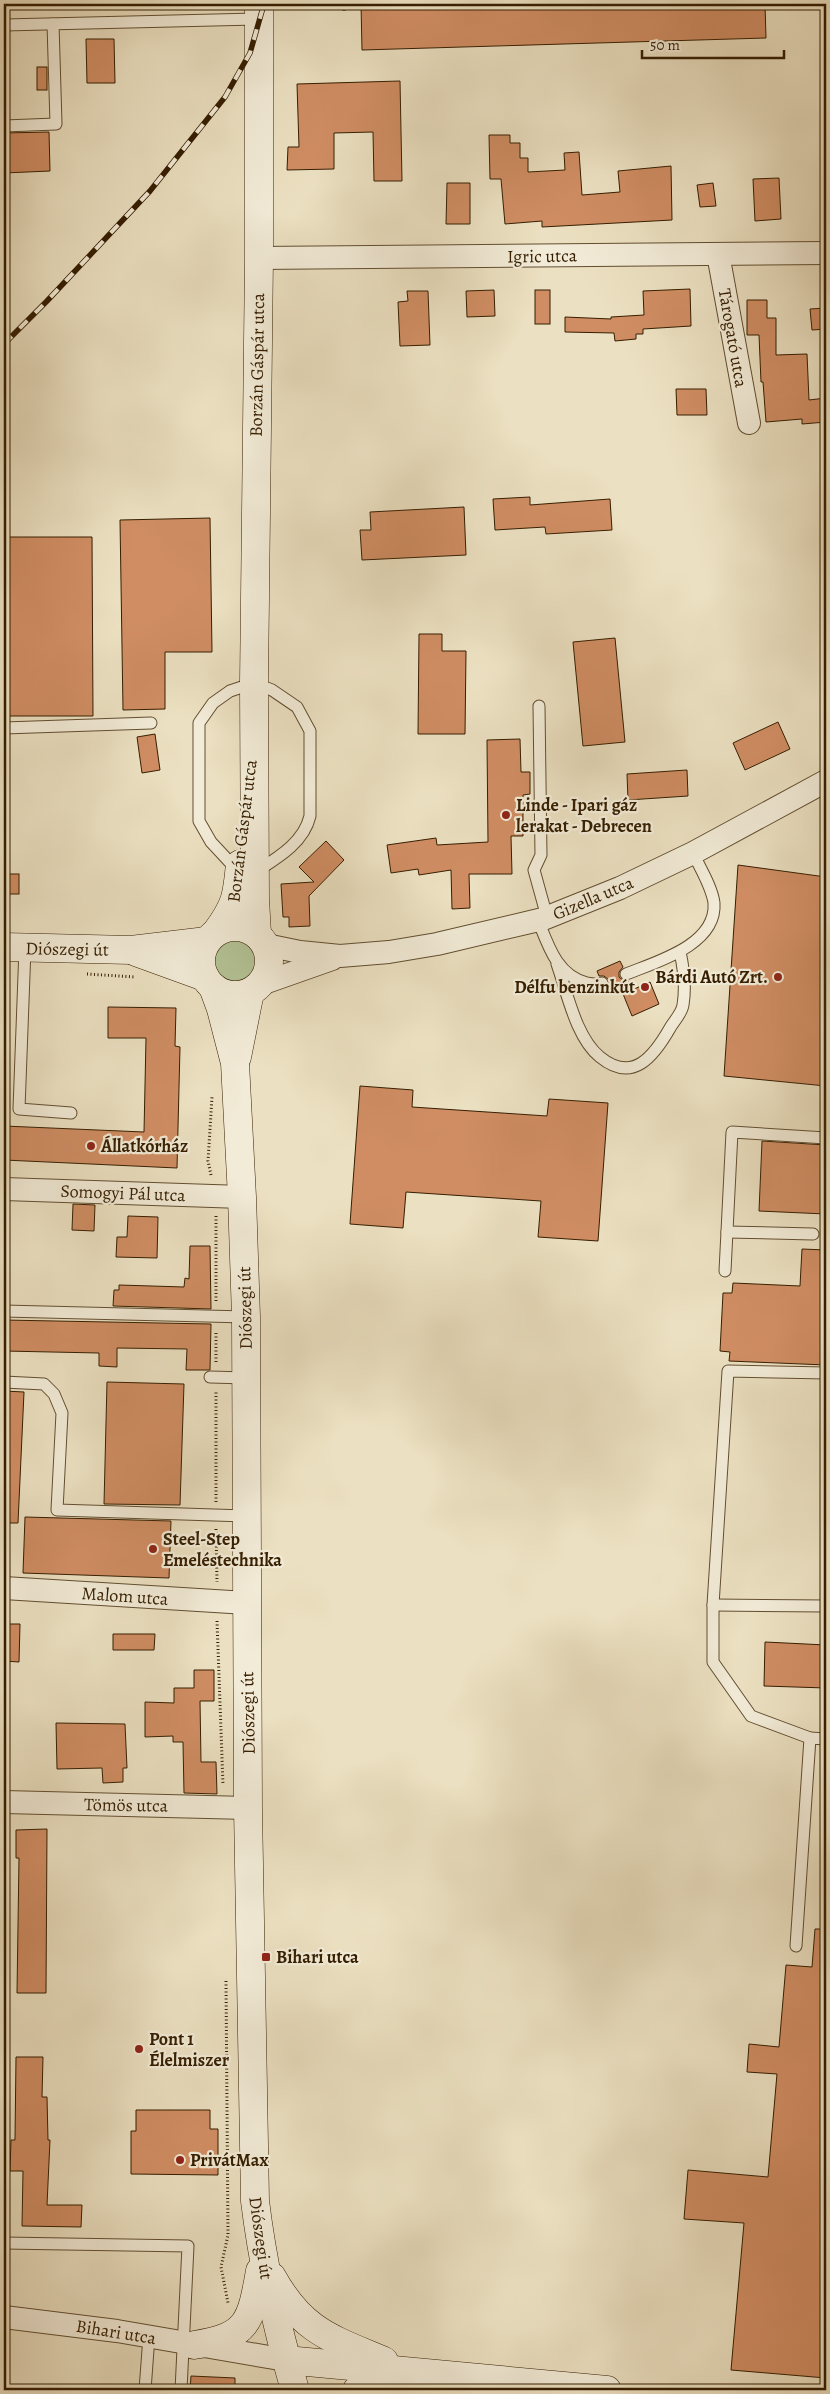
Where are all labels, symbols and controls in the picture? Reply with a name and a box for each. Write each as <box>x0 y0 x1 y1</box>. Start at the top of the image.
scale bar <box>642 28 785 60</box>
text: 50 m <box>650 35 680 55</box>
street label: Igric utca <box>507 243 578 269</box>
street label: Tárogató utca <box>712 287 754 390</box>
street label: Borzán Gáspár utca <box>244 292 270 437</box>
street label: Borzán Gáspár utca <box>221 758 263 904</box>
place label: Linde - Ipari gáz lerakat - Debrecen <box>516 793 652 838</box>
marker: Linde - Ipari gáz lerakat - Debrecen <box>500 809 512 821</box>
street label: Gizella utca <box>549 870 638 926</box>
street label: Diószegi út <box>25 936 109 962</box>
place label: Bárdi Autó Zrt. <box>655 965 768 989</box>
marker: Bárdi Autó Zrt. <box>772 971 784 983</box>
place label: Délfu benzinkút <box>514 975 635 999</box>
marker: Délfu benzinkút <box>639 981 651 993</box>
place label: Állatkórház <box>100 1134 188 1158</box>
marker: Állatkórház <box>85 1140 97 1152</box>
street label: Somogyi Pál utca <box>60 1179 187 1207</box>
street label: Diószegi út <box>232 1266 258 1350</box>
place label: Steel-Step Emeléstechnika <box>163 1527 282 1572</box>
marker: Steel-Step Emeléstechnika <box>147 1543 159 1555</box>
street label: Malom utca <box>81 1581 170 1611</box>
street label: Diószegi út <box>235 1671 261 1755</box>
street label: Tömös utca <box>84 1792 169 1818</box>
place label: Bihari utca <box>276 1945 359 1969</box>
marker: Bihari utca <box>260 1951 272 1963</box>
place label: Pont 1 Élelmiszer <box>149 2027 230 2072</box>
marker: Pont 1 Élelmiszer <box>133 2043 145 2055</box>
place label: PrivátMax <box>190 2148 268 2172</box>
marker: PrivátMax <box>174 2154 186 2166</box>
street label: Diószegi út <box>243 2195 279 2281</box>
street label: Bihari utca <box>74 2314 158 2350</box>

